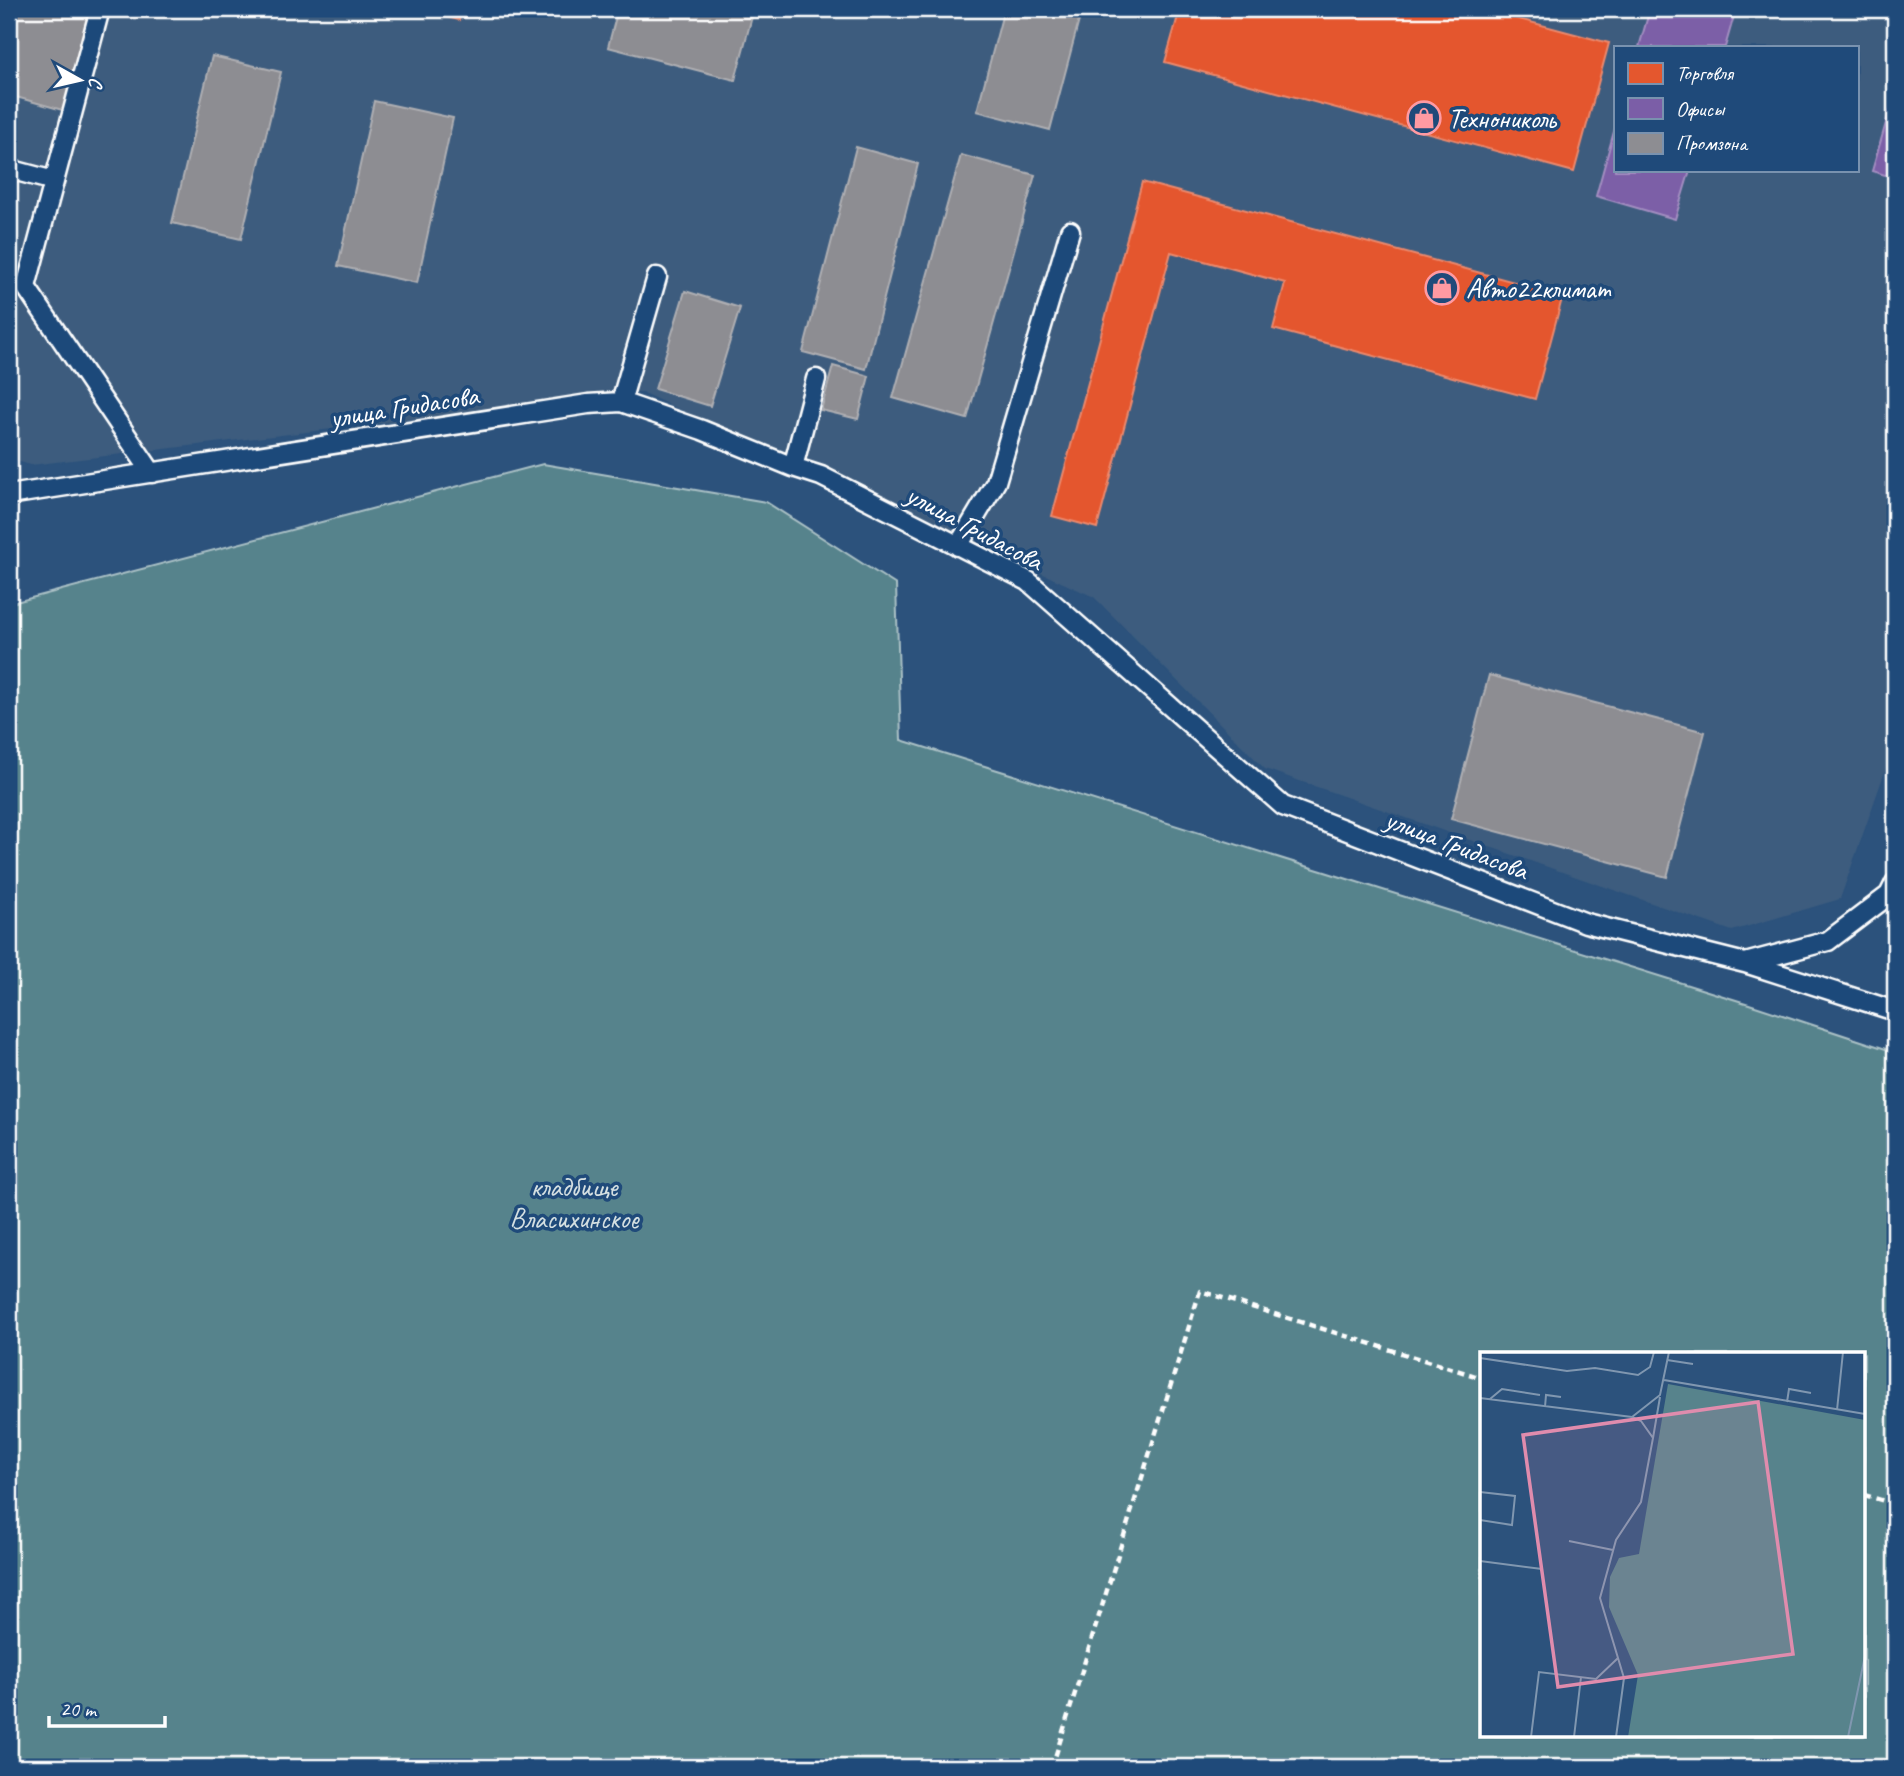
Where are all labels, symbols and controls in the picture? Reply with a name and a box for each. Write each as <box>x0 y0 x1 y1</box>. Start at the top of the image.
north arrow <box>46 46 116 116</box>
legend <box>1614 46 1858 172</box>
text: Торговля <box>1676 60 1735 86</box>
text: С <box>83 76 108 91</box>
text: Офисы <box>1676 96 1726 122</box>
shop icon: Технониколь <box>1405 99 1443 137</box>
place label: Технониколь <box>1448 101 1558 136</box>
text: Промзона <box>1676 130 1749 156</box>
shop icon: Авто22климат <box>1423 269 1461 307</box>
place label: Авто22климат <box>1466 271 1612 306</box>
street label: улица Гридасова <box>325 377 483 436</box>
street label: улица Гридасова <box>899 476 1051 579</box>
street label: улица Гридасова <box>1379 801 1535 888</box>
park label: кладбище Власихинское <box>510 1169 640 1236</box>
inset map <box>1480 1352 1866 1738</box>
scale bar <box>49 1685 164 1729</box>
text: 20 m <box>60 1696 98 1722</box>

